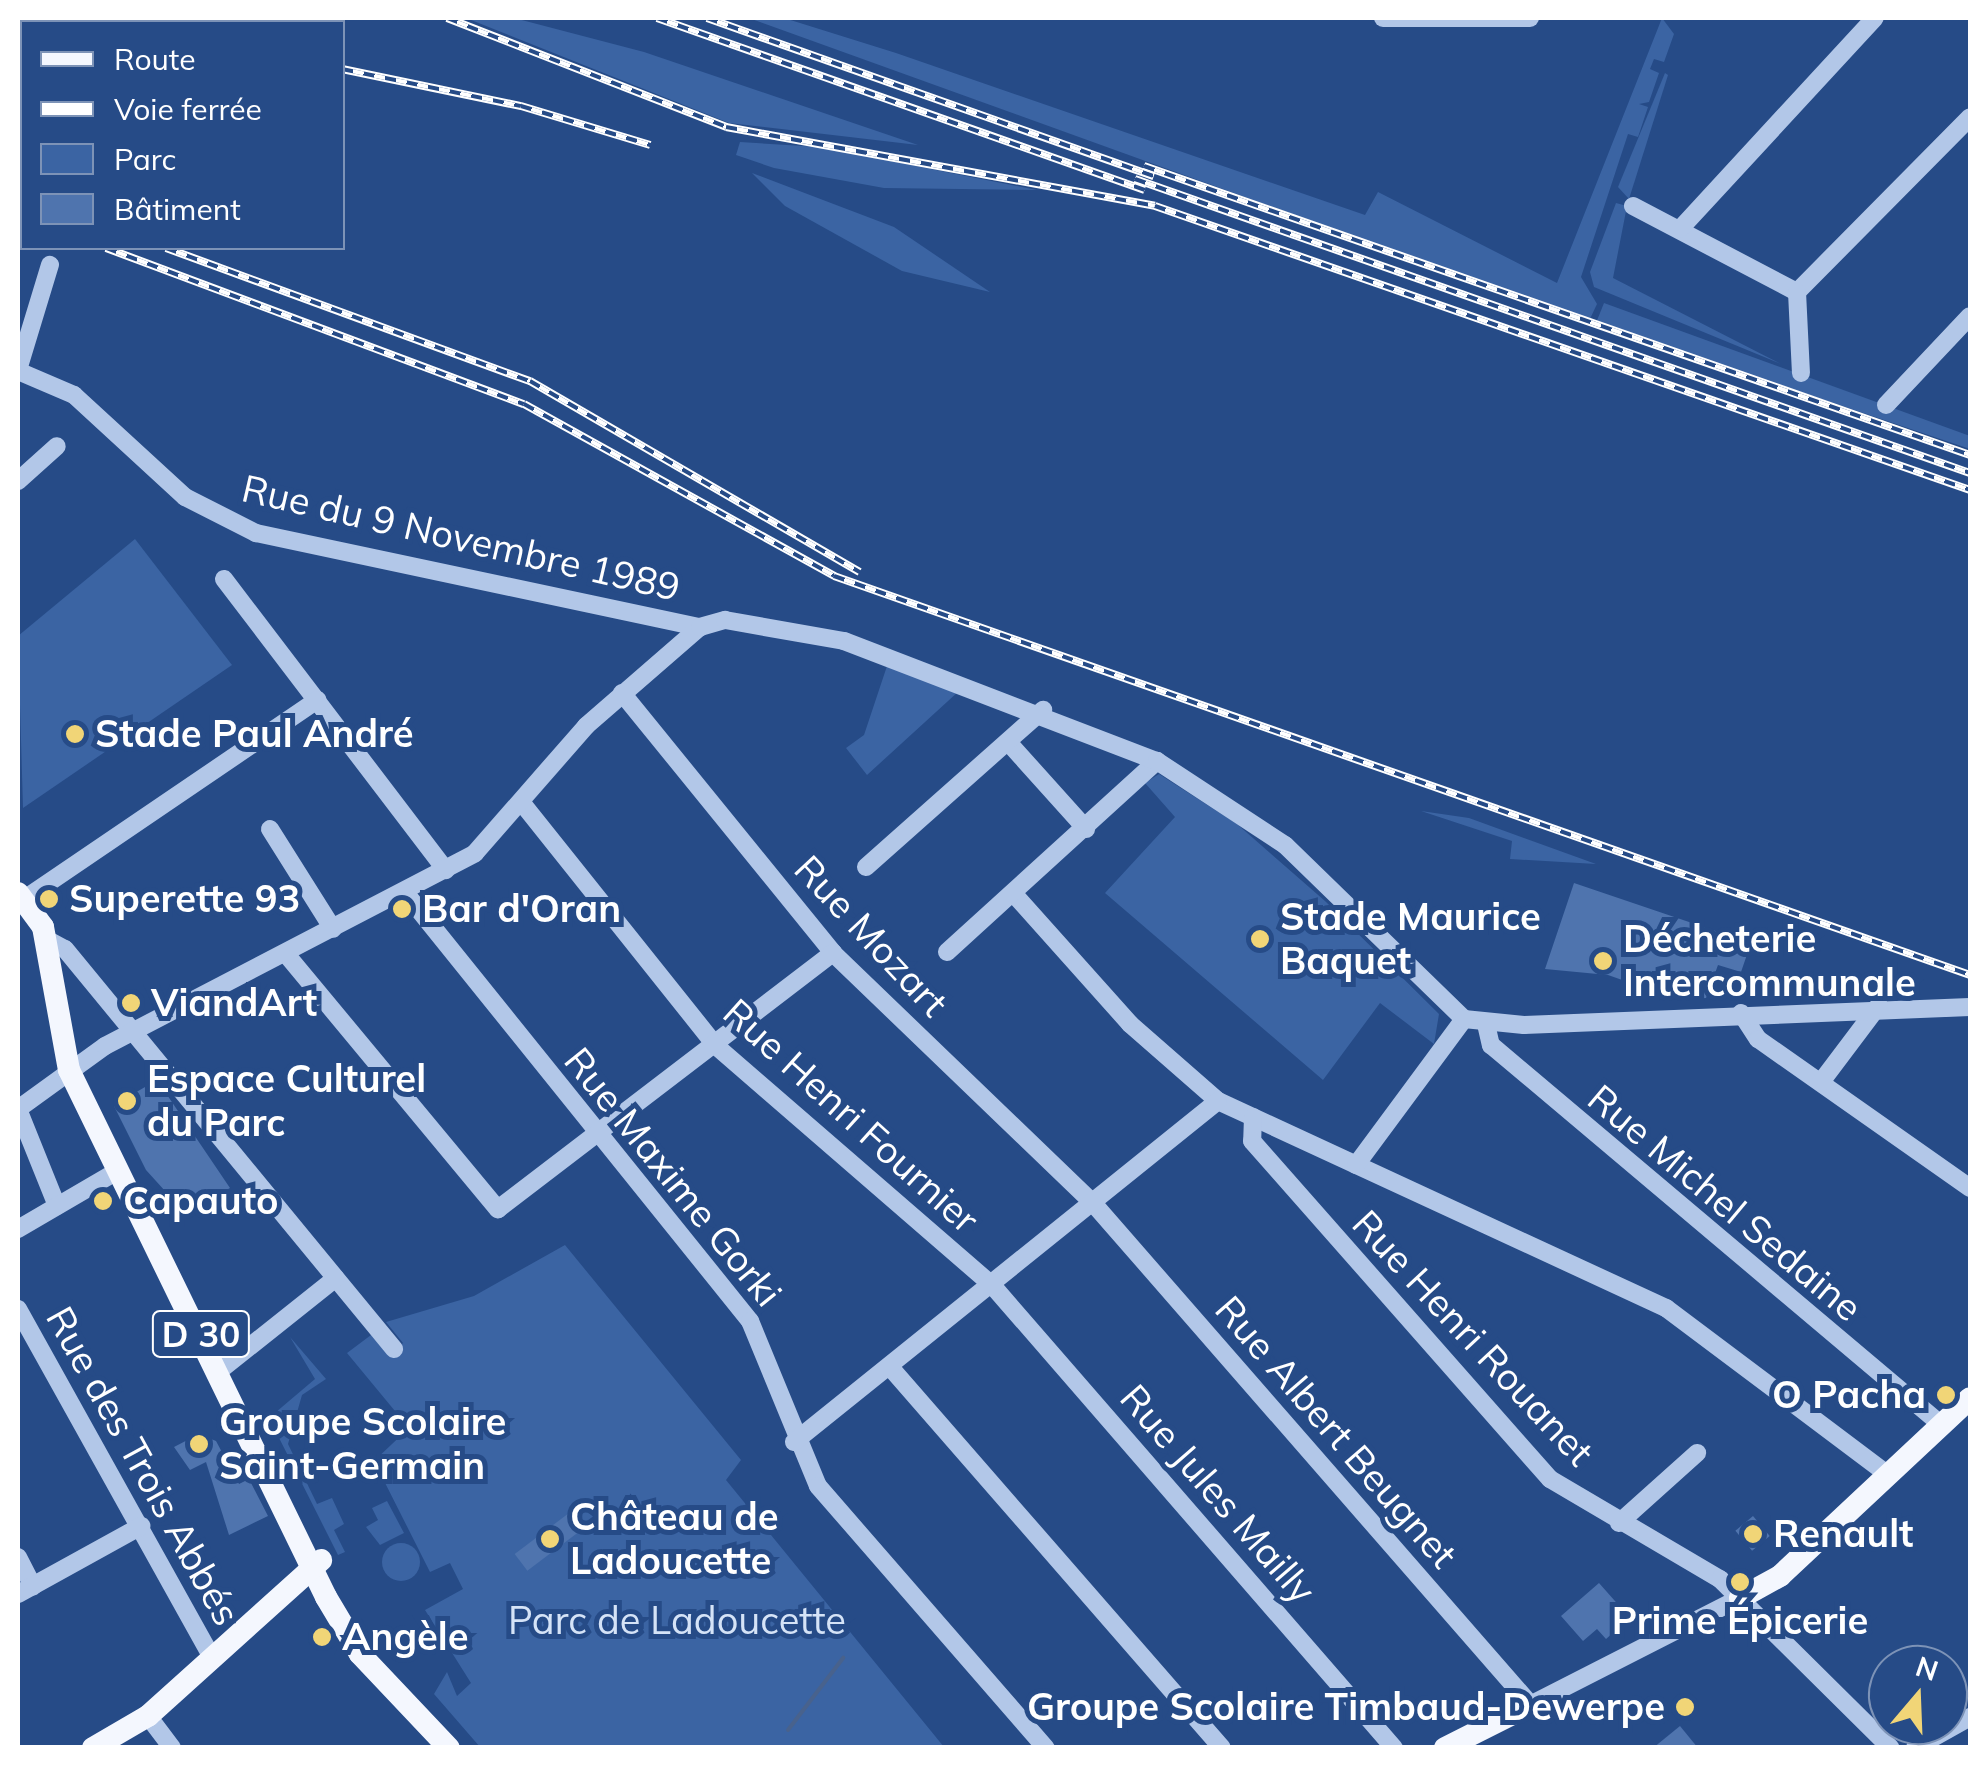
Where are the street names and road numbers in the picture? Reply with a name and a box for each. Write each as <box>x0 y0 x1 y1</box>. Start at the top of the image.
street label: Rue du 9 Novembre 1989 <box>238 465 684 611</box>
street label: Rue Mozart <box>785 846 957 1026</box>
street label: Rue Henri Fournier <box>714 990 988 1242</box>
street label: Rue Maxime Gorki <box>555 1039 791 1315</box>
street label: Rue Michel Sedaine <box>1579 1075 1871 1331</box>
street label: Rue Henri Rouanet <box>1343 1201 1603 1475</box>
street label: Rue Albert Beugnet <box>1206 1287 1466 1577</box>
street label: Rue des Trois Abbés <box>36 1299 250 1633</box>
road number: D 30 <box>151 1304 251 1364</box>
street label: Rue Jules Mailly <box>1111 1375 1325 1613</box>

